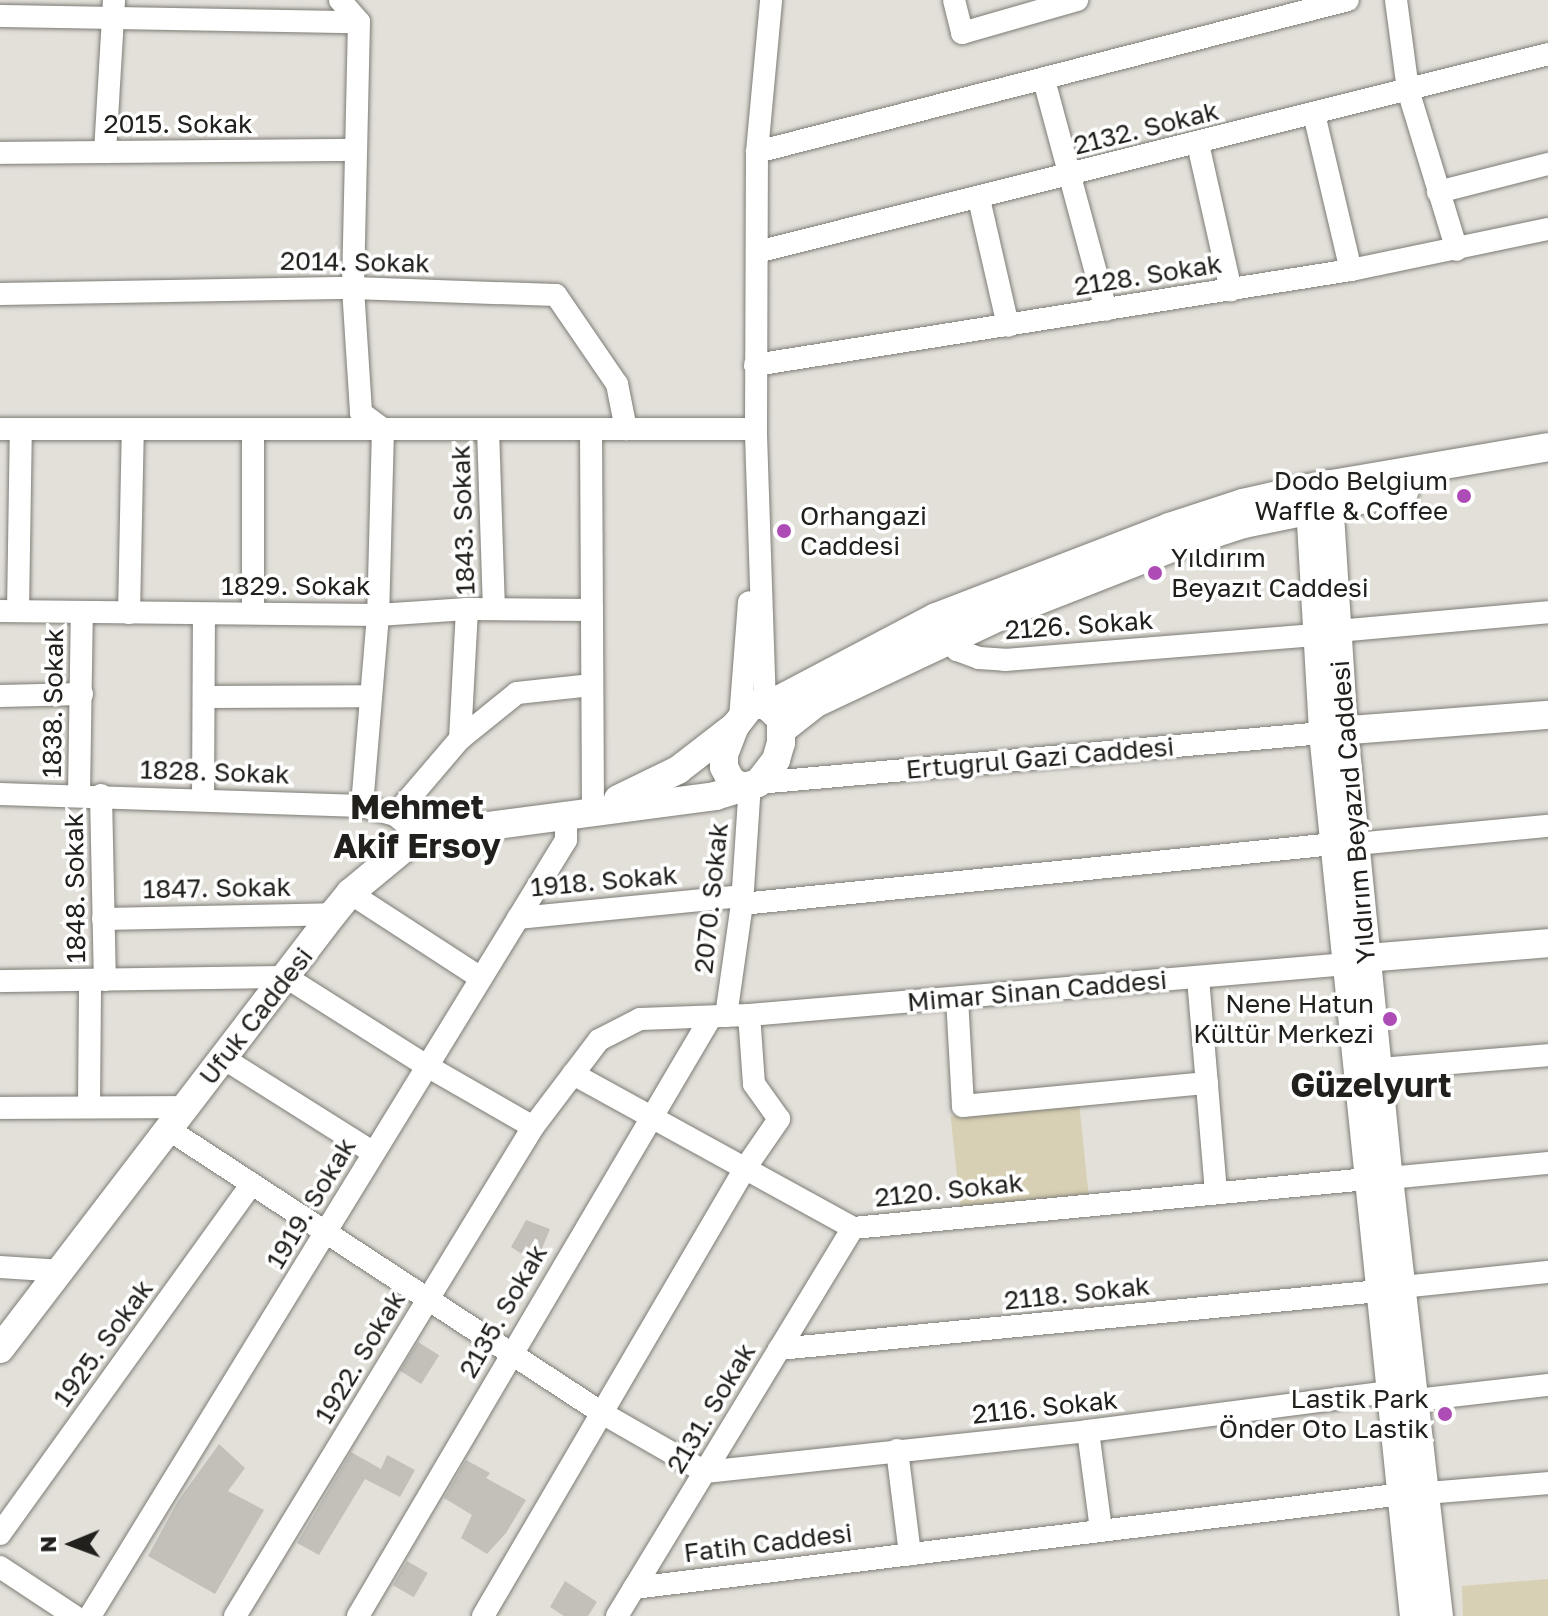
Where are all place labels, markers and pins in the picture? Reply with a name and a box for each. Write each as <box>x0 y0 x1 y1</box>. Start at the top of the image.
place label: Dodo Belgium Waffle & Coffee <box>1254 465 1448 526</box>
marker: Dodo Belgium Waffle & Coffee <box>1455 487 1473 505</box>
place label: Orhangazi Caddesi <box>800 500 927 562</box>
marker: Orhangazi Caddesi <box>775 522 793 540</box>
place label: Yıldırım Beyazıt Caddesi <box>1171 542 1369 604</box>
marker: Yıldırım Beyazıt Caddesi <box>1146 564 1164 582</box>
place label: Nene Hatun Kültür Merkezi <box>1193 988 1374 1050</box>
marker: Nene Hatun Kültür Merkezi <box>1381 1010 1399 1028</box>
place label: Lastik Park Önder Oto Lastik <box>1219 1383 1429 1444</box>
marker: Lastik Park Önder Oto Lastik <box>1436 1405 1454 1423</box>

